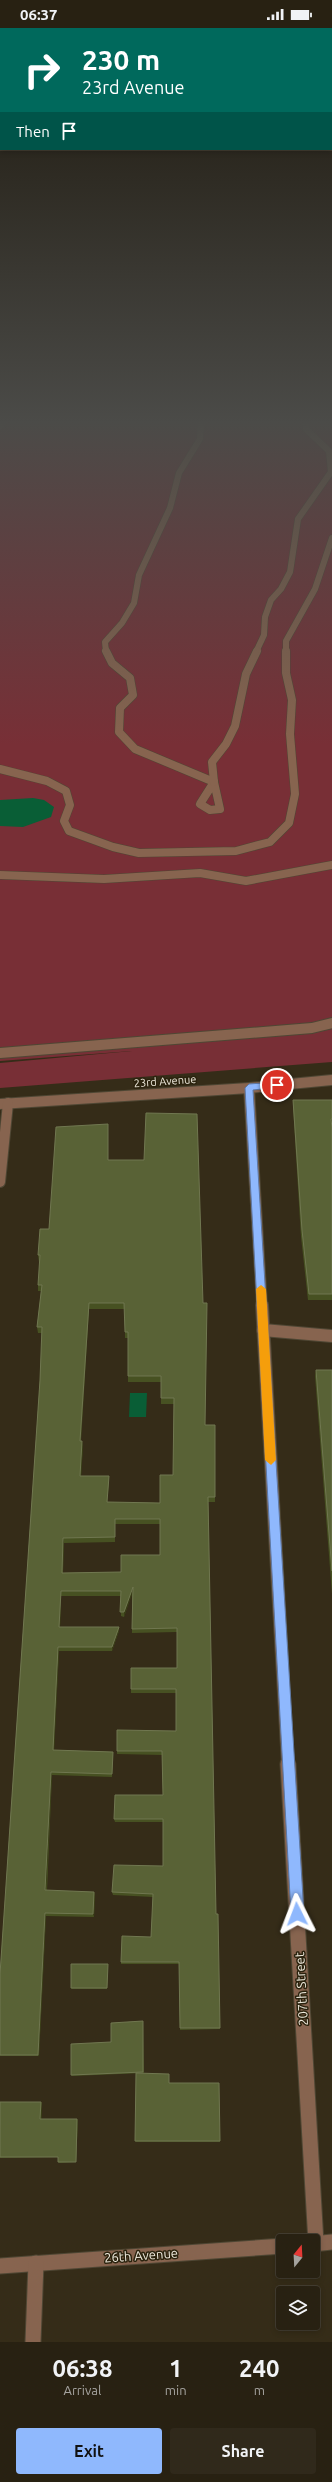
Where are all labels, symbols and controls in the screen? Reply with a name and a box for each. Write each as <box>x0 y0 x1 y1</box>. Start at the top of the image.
text: 06:37 <box>20 6 58 23</box>
icon: right <box>16 44 68 96</box>
text: 230 m <box>82 44 160 75</box>
text: 23rd Avenue <box>82 77 184 97</box>
icon: arrive <box>58 120 80 142</box>
text: Then <box>16 123 50 140</box>
pin <box>260 1068 294 1102</box>
street label: 23rd Avenue <box>133 1073 197 1089</box>
icon: arrive <box>266 1074 288 1096</box>
position arrow <box>276 1893 318 1935</box>
street label: 207th Street <box>292 1952 310 2026</box>
north arrow <box>276 2234 320 2278</box>
map controls <box>276 2234 320 2330</box>
street label: 26th Avenue <box>104 2245 178 2265</box>
button: layers <box>276 2286 320 2330</box>
text: 06:38 <box>52 2355 112 2382</box>
text: 1 <box>169 2355 182 2382</box>
text: 240 <box>239 2355 280 2382</box>
text: Arrival <box>63 2383 101 2397</box>
text: min <box>165 2383 187 2397</box>
text: m <box>254 2383 265 2397</box>
button: Exit <box>16 2428 162 2474</box>
button: Share <box>170 2428 316 2474</box>

